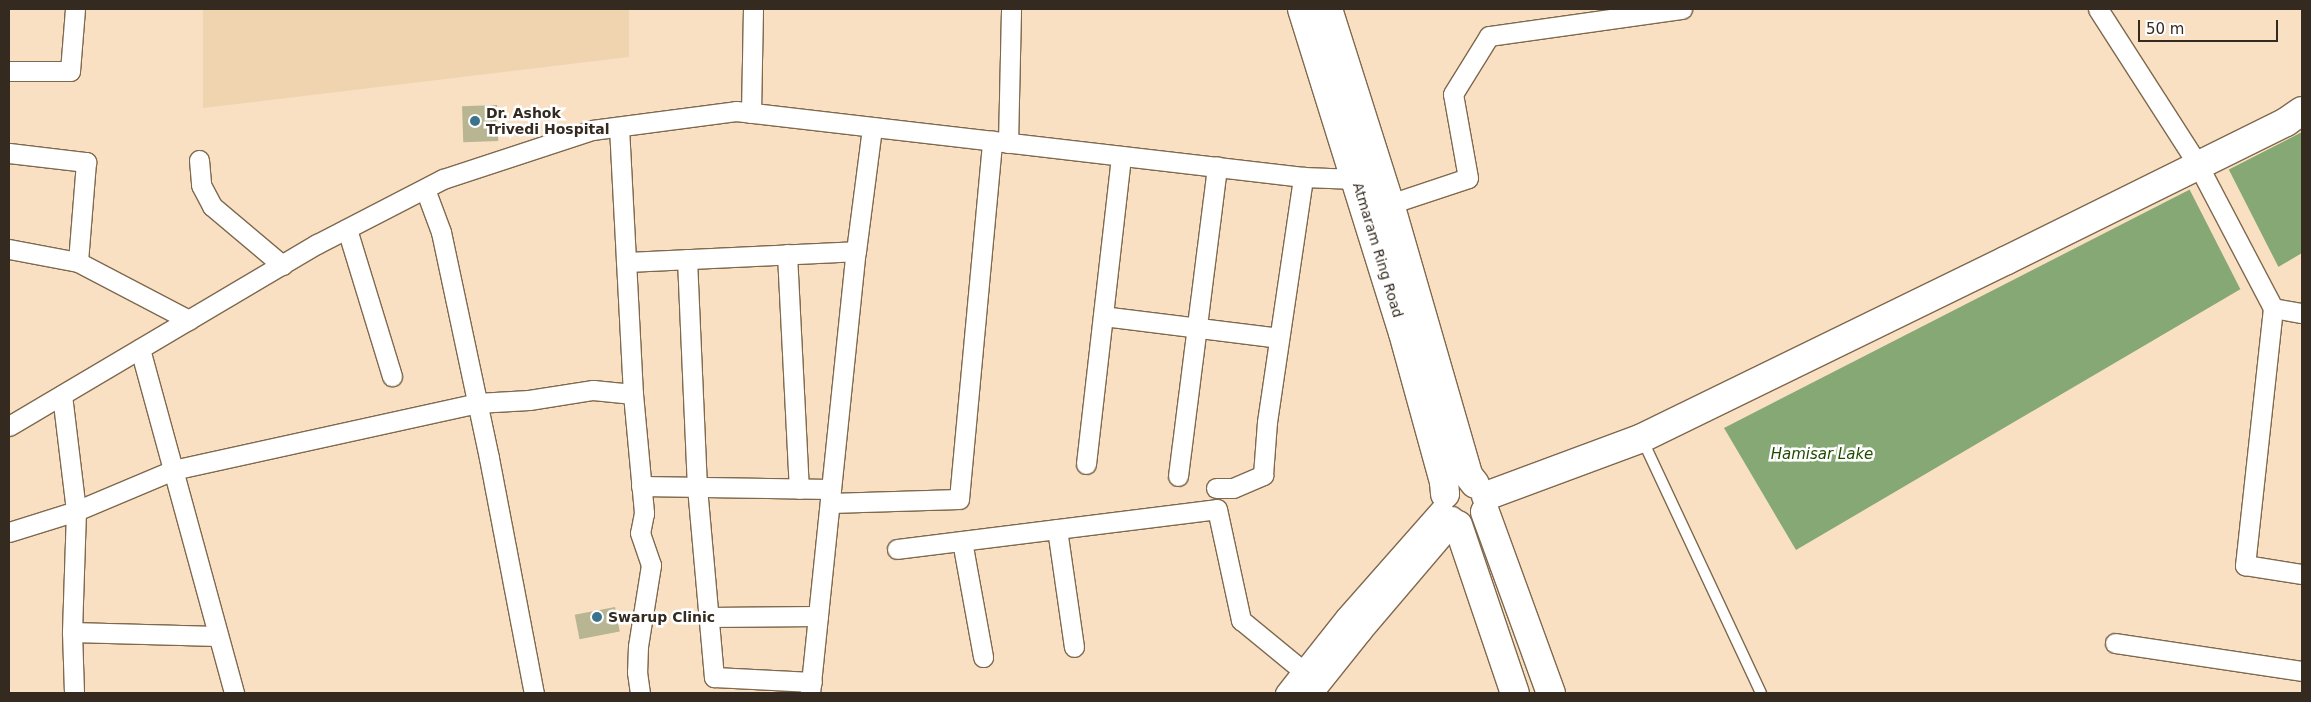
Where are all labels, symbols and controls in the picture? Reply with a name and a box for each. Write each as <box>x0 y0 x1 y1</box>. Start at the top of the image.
scale bar <box>2141 10 2281 42</box>
text: 50 m <box>2146 20 2184 38</box>
place label: Dr. Ashok Trivedi Hospital <box>486 105 609 138</box>
marker: Dr. Ashok Trivedi Hospital <box>468 114 482 128</box>
street label: Atmaram Ring Road <box>1349 180 1407 320</box>
water label: Hamisar Lake <box>1771 446 1873 464</box>
place label: Swarup Clinic <box>608 609 715 625</box>
marker: Swarup Clinic <box>590 610 604 624</box>

